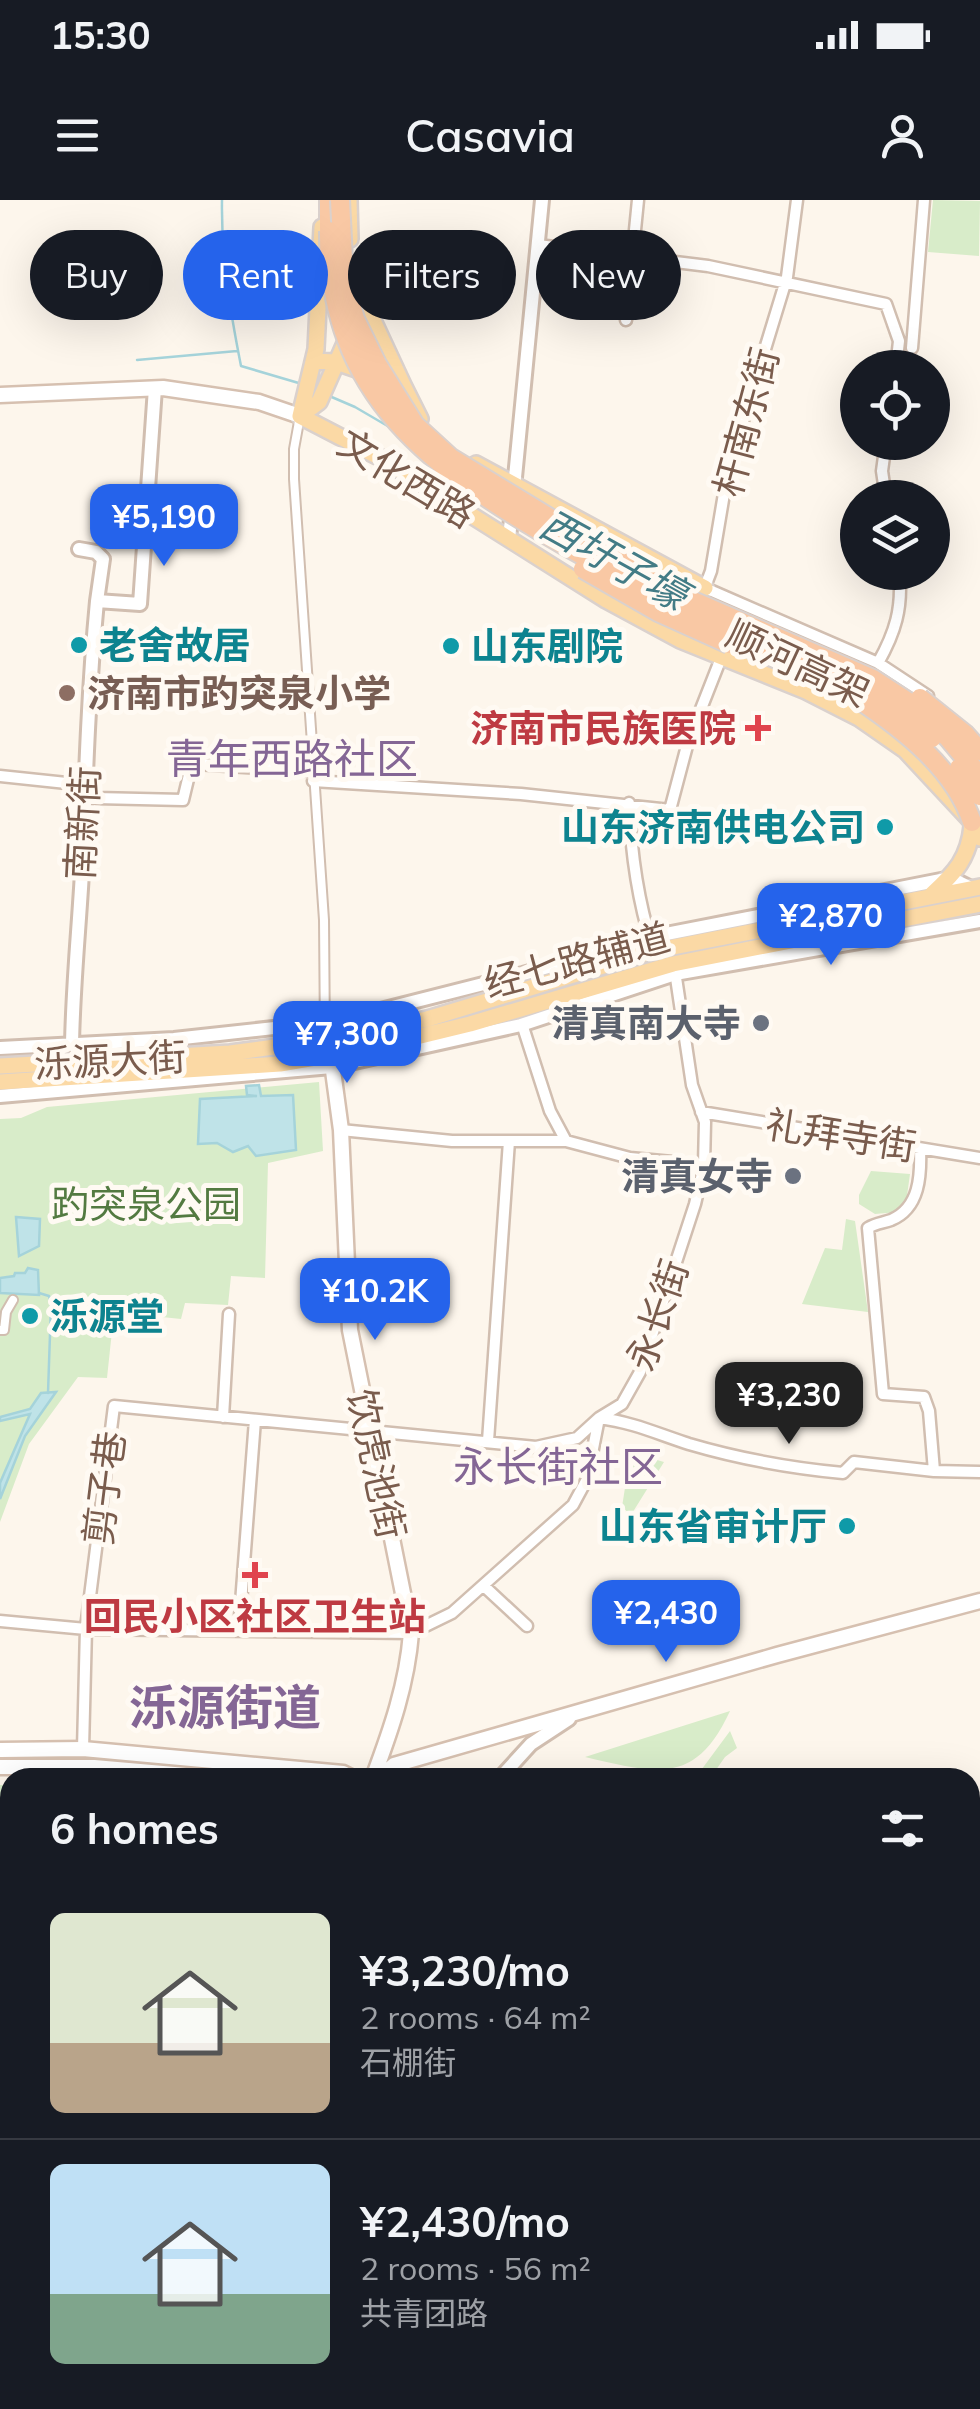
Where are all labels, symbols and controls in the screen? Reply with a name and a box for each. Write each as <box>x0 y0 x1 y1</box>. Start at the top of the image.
text: 15:30 <box>50 11 151 59</box>
text: Casavia <box>405 107 575 163</box>
icon: menu <box>50 108 105 163</box>
icon: person <box>875 108 930 163</box>
chip: Buy <box>30 230 163 320</box>
chip: Rent <box>183 230 328 320</box>
chip: Filters <box>348 230 516 320</box>
chip: New <box>536 230 681 320</box>
street label: 杆南东街 <box>703 342 789 502</box>
map controls <box>840 350 950 590</box>
button: locate <box>840 350 950 460</box>
street label: 文化西路 <box>329 418 485 538</box>
button: layers <box>840 480 950 590</box>
pin: ¥5,190 <box>83 484 245 569</box>
text: ¥5,190 <box>112 496 216 536</box>
water label: 西圩子壕 <box>532 498 701 623</box>
street label: 顺河高架 <box>719 609 877 717</box>
place label: 老舍故居 <box>99 621 251 669</box>
place label: 山东剧院 <box>471 622 623 670</box>
marker: 老舍故居 <box>68 634 90 656</box>
marker: 山东剧院 <box>440 635 462 657</box>
place label: 济南市趵突泉小学 <box>87 669 391 717</box>
marker: 济南市趵突泉小学 <box>56 682 78 704</box>
place label: 济南市民族医院 <box>470 704 736 752</box>
marker: 济南市民族医院 <box>745 715 771 741</box>
district label: 青年西路社区 <box>166 732 418 785</box>
street label: 南新街 <box>55 765 109 881</box>
place label: 山东济南供电公司 <box>561 803 865 851</box>
marker: 山东济南供电公司 <box>874 816 896 838</box>
pin: ¥2,870 <box>750 883 912 968</box>
text: ¥2,870 <box>779 895 883 935</box>
street label: 经七路辅道 <box>479 912 675 1008</box>
place label: 清真南大寺 <box>551 999 741 1047</box>
pin: ¥7,300 <box>266 1001 428 1086</box>
marker: 清真南大寺 <box>750 1012 772 1034</box>
text: ¥7,300 <box>295 1013 399 1053</box>
street label: 泺源大街 <box>33 1032 187 1088</box>
street label: 礼拜寺街 <box>762 1099 920 1171</box>
place label: 清真女寺 <box>621 1152 773 1200</box>
marker: 清真女寺 <box>782 1165 804 1187</box>
park label: 趵突泉公园 <box>51 1180 241 1228</box>
street label: 永长街 <box>616 1253 698 1377</box>
pin: ¥10.2K <box>294 1258 456 1343</box>
text: ¥10.2K <box>322 1270 428 1310</box>
place label: 泺源堂 <box>50 1292 164 1340</box>
marker: 泺源堂 <box>19 1305 41 1327</box>
pin: ¥3,230 <box>708 1362 870 1447</box>
text: ¥3,230 <box>737 1374 841 1414</box>
street label: 饮虎池街 <box>338 1385 416 1543</box>
street label: 剪子巷 <box>73 1428 135 1548</box>
district label: 永长街社区 <box>453 1440 663 1493</box>
place label: 山东省审计厅 <box>599 1502 827 1550</box>
marker: 山东省审计厅 <box>836 1515 858 1537</box>
marker: 回民小区社区卫生站 <box>242 1562 268 1588</box>
pin: ¥2,430 <box>585 1580 747 1665</box>
place label: 回民小区社区卫生站 <box>84 1592 426 1640</box>
text: ¥2,430 <box>614 1592 718 1632</box>
district label: 泺源街道 <box>129 1677 321 1737</box>
icon: filters <box>875 1801 930 1856</box>
text: 6 homes <box>50 1802 219 1855</box>
text: ¥3,230/mo <box>360 1944 570 1997</box>
icon: home <box>130 1953 250 2073</box>
text: 2 rooms · 64 m² <box>360 1997 591 2037</box>
text: 石棚街 <box>360 2042 456 2082</box>
text: ¥2,430/mo <box>360 2195 570 2248</box>
icon: home <box>130 2204 250 2324</box>
text: 2 rooms · 56 m² <box>360 2248 591 2288</box>
text: 共青团路 <box>360 2293 488 2333</box>

